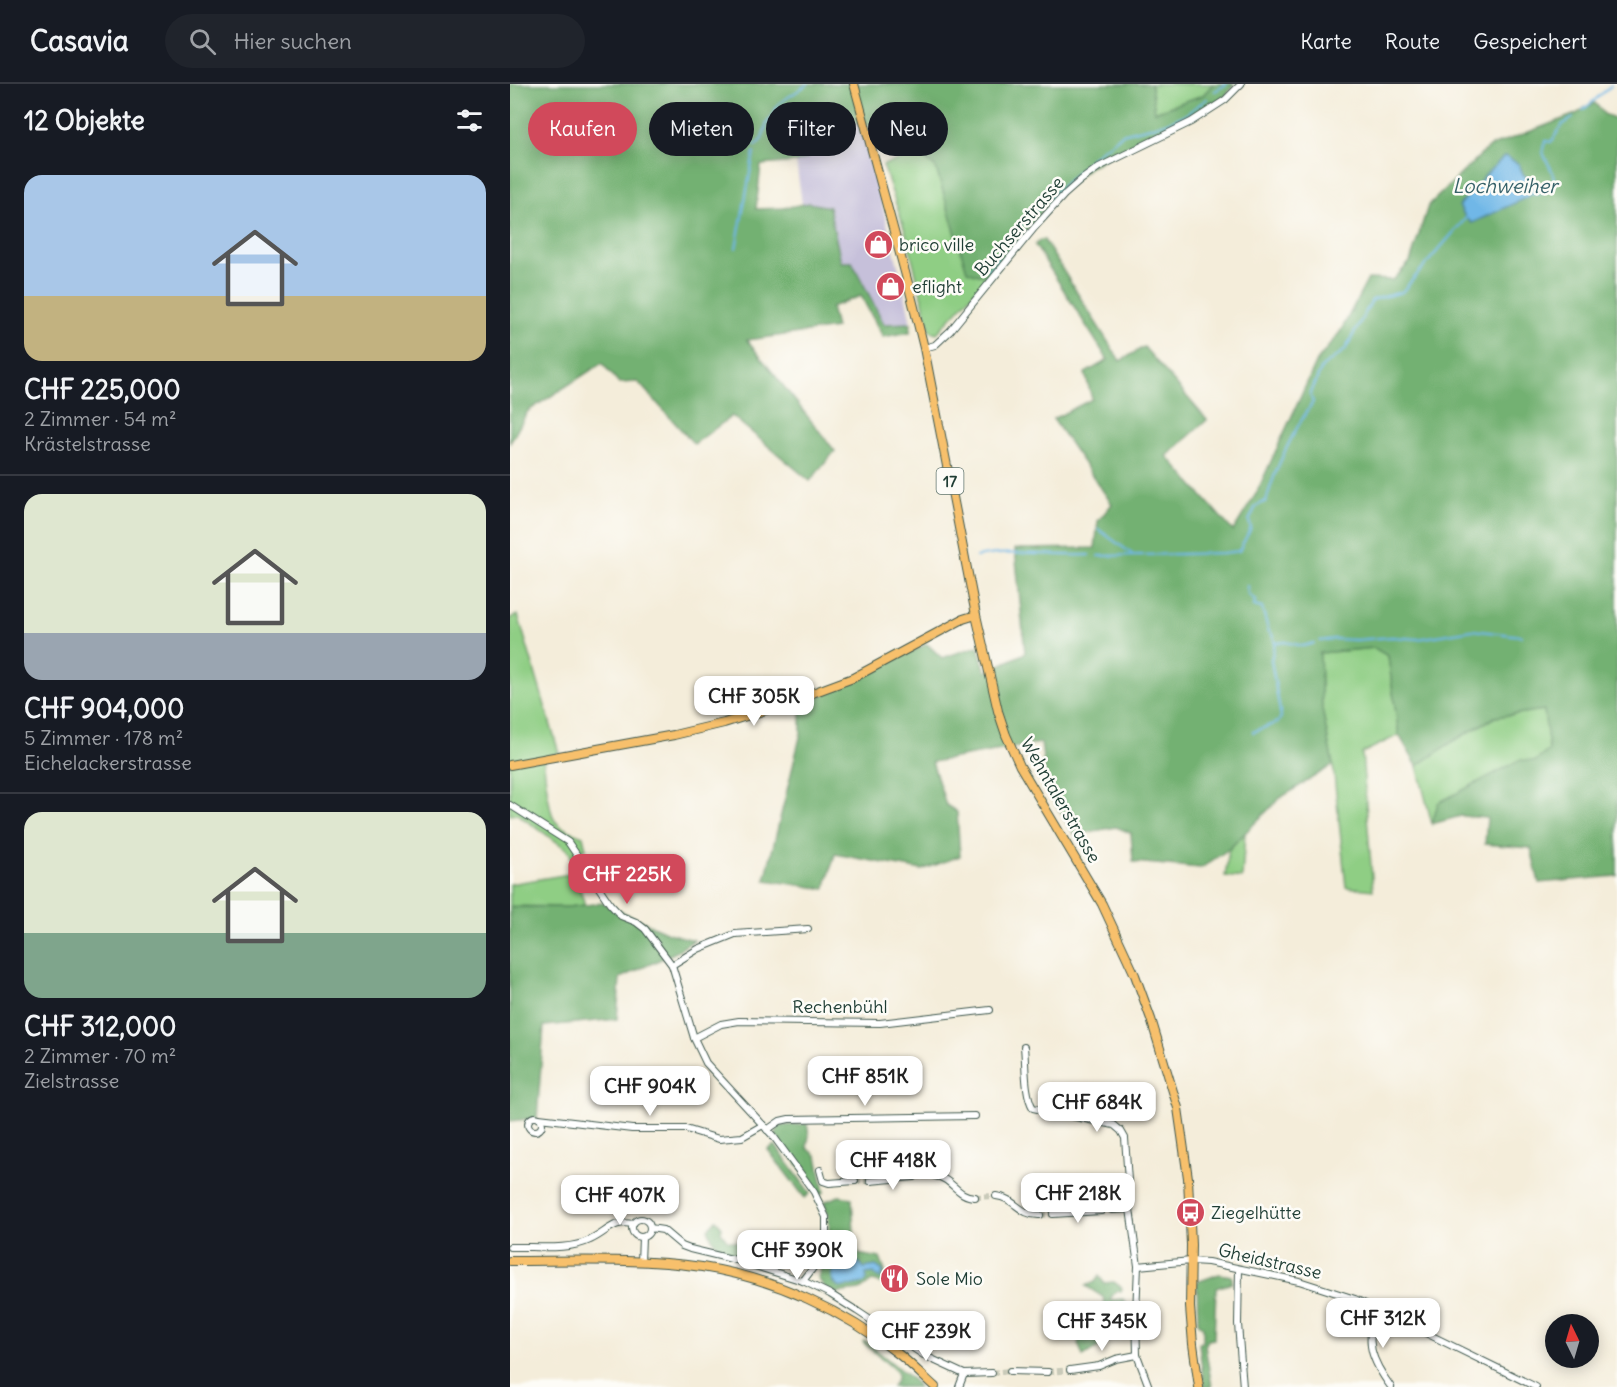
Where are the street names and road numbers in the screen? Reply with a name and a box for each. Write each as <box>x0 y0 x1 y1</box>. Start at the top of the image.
street label: Buchserstrasse <box>969 171 1069 281</box>
road number: 17 <box>936 468 964 494</box>
street label: Wehntalerstrasse <box>1016 733 1106 867</box>
street label: Rechenbühl <box>792 995 888 1018</box>
street label: Gheidstrasse <box>1216 1238 1324 1284</box>

